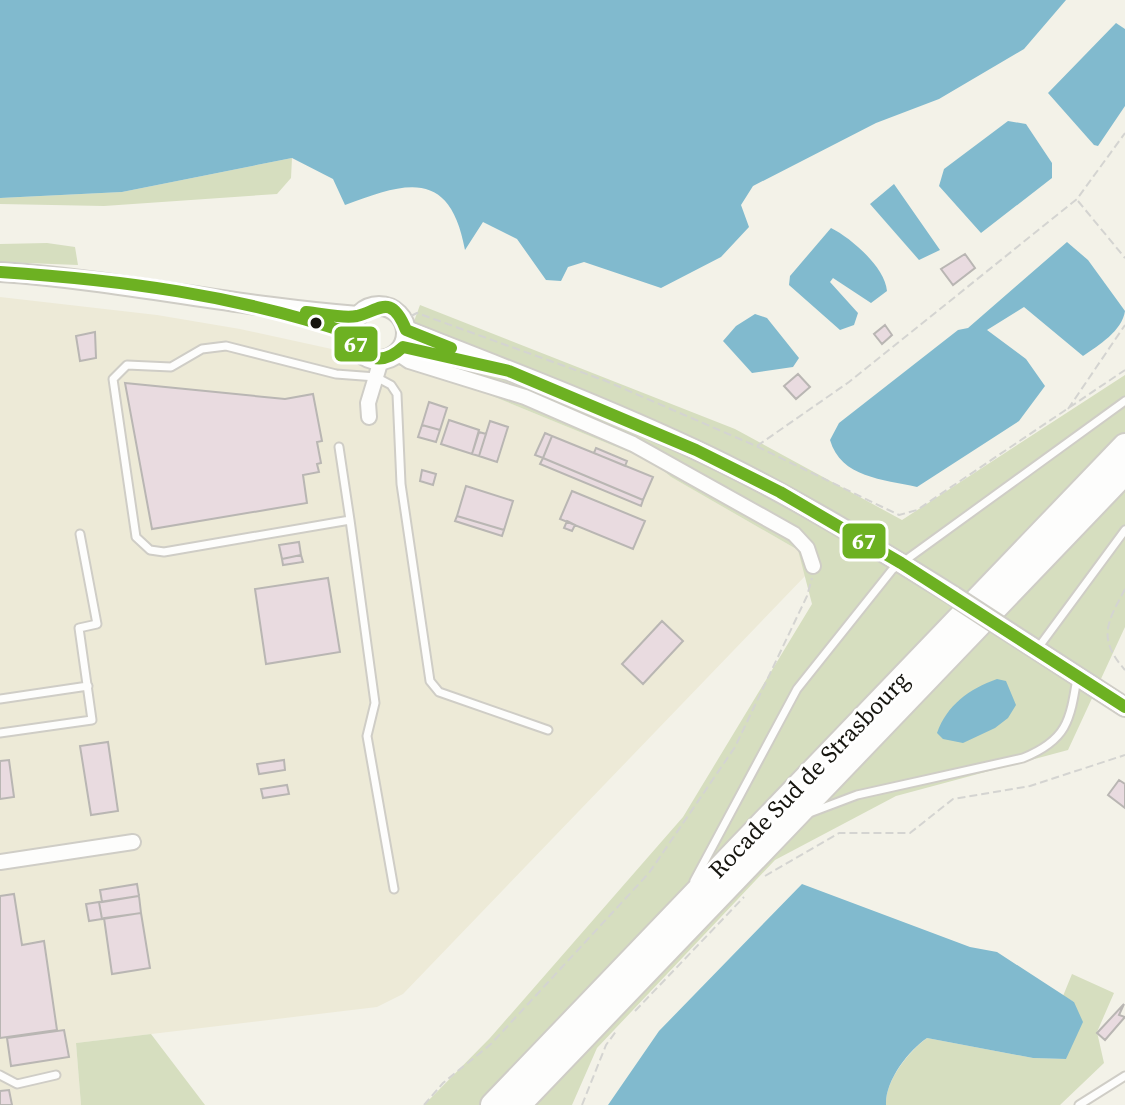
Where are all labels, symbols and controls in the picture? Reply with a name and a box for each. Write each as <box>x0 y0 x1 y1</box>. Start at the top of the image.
unlabelled marker <box>308 315 324 331</box>
line badge: 67 <box>333 325 379 363</box>
text: 67 <box>344 329 368 359</box>
line badge: 67 <box>841 522 887 560</box>
text: 67 <box>852 526 876 556</box>
street label: Rocade Sud de Strasbourg <box>701 664 916 885</box>

